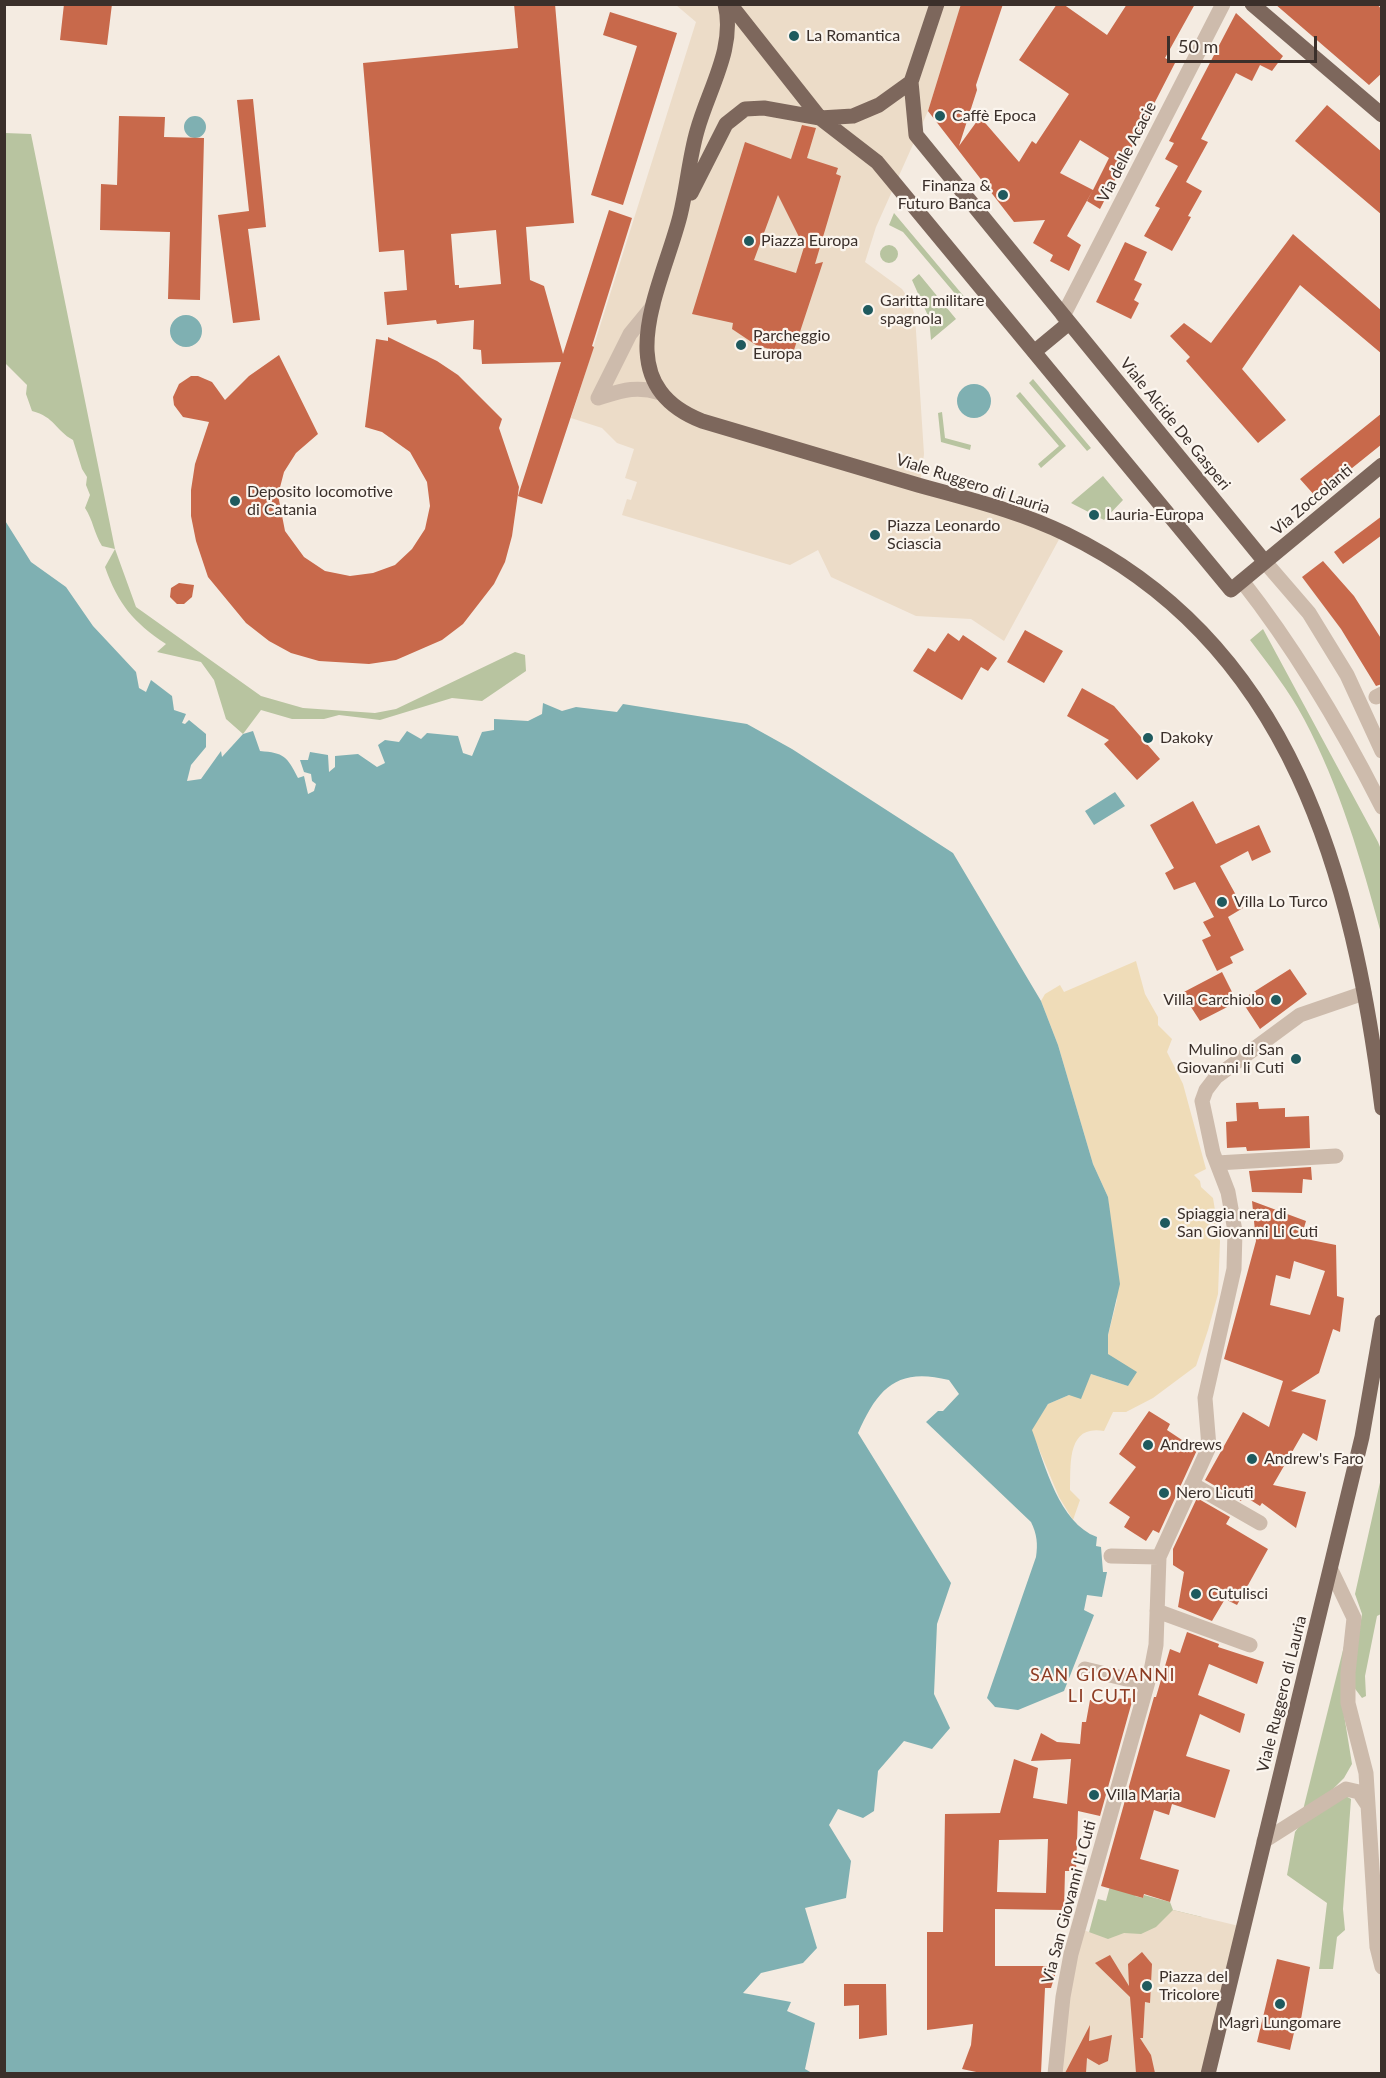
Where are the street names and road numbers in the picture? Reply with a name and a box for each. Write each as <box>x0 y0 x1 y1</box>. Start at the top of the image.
street label: Via delle Acacie <box>1093 98 1161 206</box>
street label: Viale Alcide De Gasperi <box>1116 354 1234 494</box>
street label: Viale Ruggero di Lauria <box>894 450 1052 518</box>
street label: Via Zoccolanti <box>1268 461 1356 539</box>
street label: Viale Ruggero di Lauria <box>1253 1614 1311 1774</box>
street label: Via San Giovanni Li Cuti <box>1038 1818 1100 1986</box>

